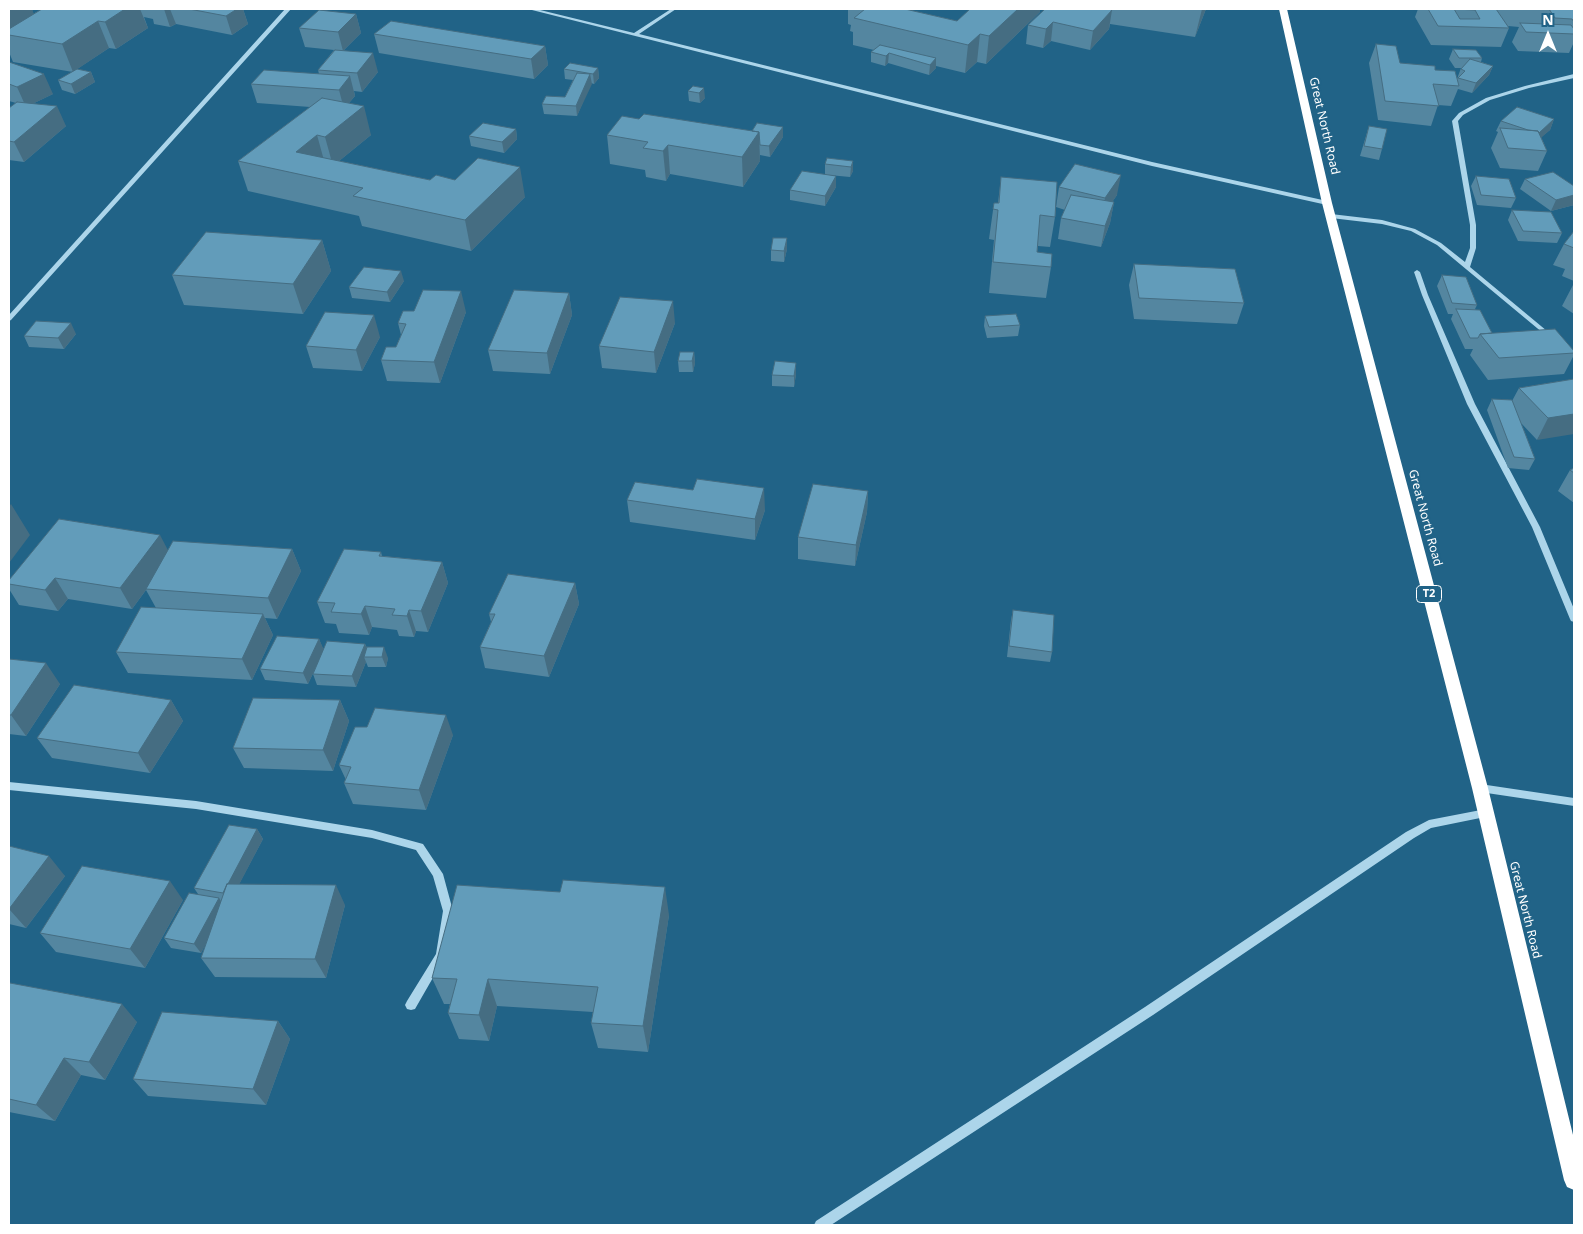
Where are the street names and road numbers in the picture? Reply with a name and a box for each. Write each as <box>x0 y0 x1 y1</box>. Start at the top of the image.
street label: Great North Road <box>1306 76 1342 176</box>
street label: Great North Road <box>1405 468 1445 568</box>
road number: T2 <box>1416 586 1442 602</box>
street label: Great North Road <box>1506 860 1544 960</box>

